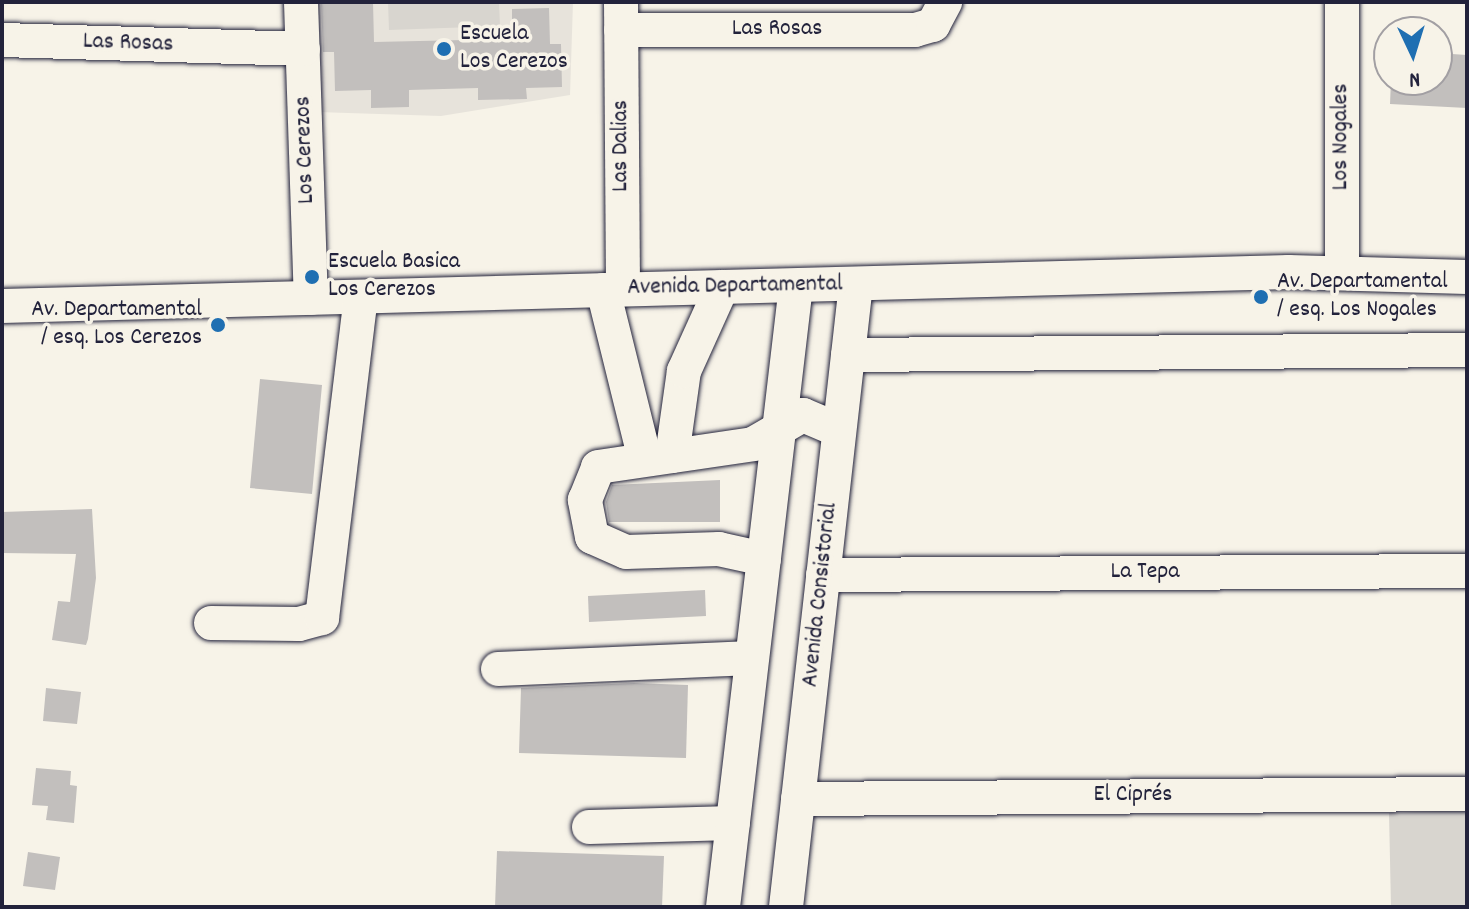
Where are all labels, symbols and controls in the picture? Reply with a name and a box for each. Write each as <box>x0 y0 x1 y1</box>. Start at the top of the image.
street label: Las Rosas <box>732 16 822 44</box>
north arrow <box>1373 16 1453 96</box>
place label: Escuela Los Cerezos <box>460 21 568 77</box>
street label: Las Rosas <box>82 28 174 60</box>
marker: Escuela Los Cerezos <box>435 40 453 58</box>
text: N <box>1408 63 1421 94</box>
street label: Los Nogales <box>1328 84 1356 190</box>
street label: Los Cerezos <box>290 96 322 204</box>
street label: Las Dalias <box>608 100 636 192</box>
place label: Escuela Basica Los Cerezos <box>328 249 460 305</box>
marker: Escuela Basica Los Cerezos <box>303 268 321 286</box>
place label: Av. Departamental / esq. Los Nogales <box>1277 269 1448 325</box>
street label: Avenida Departamental <box>627 271 843 303</box>
marker: Av. Departamental / esq. Los Nogales <box>1252 288 1270 306</box>
place label: Av. Departamental / esq. Los Cerezos <box>31 297 202 353</box>
marker: Av. Departamental / esq. Los Cerezos <box>209 316 227 334</box>
street label: Avenida Consistorial <box>797 501 845 689</box>
street label: La Tepa <box>1110 559 1180 587</box>
street label: El Ciprés <box>1094 782 1172 810</box>

